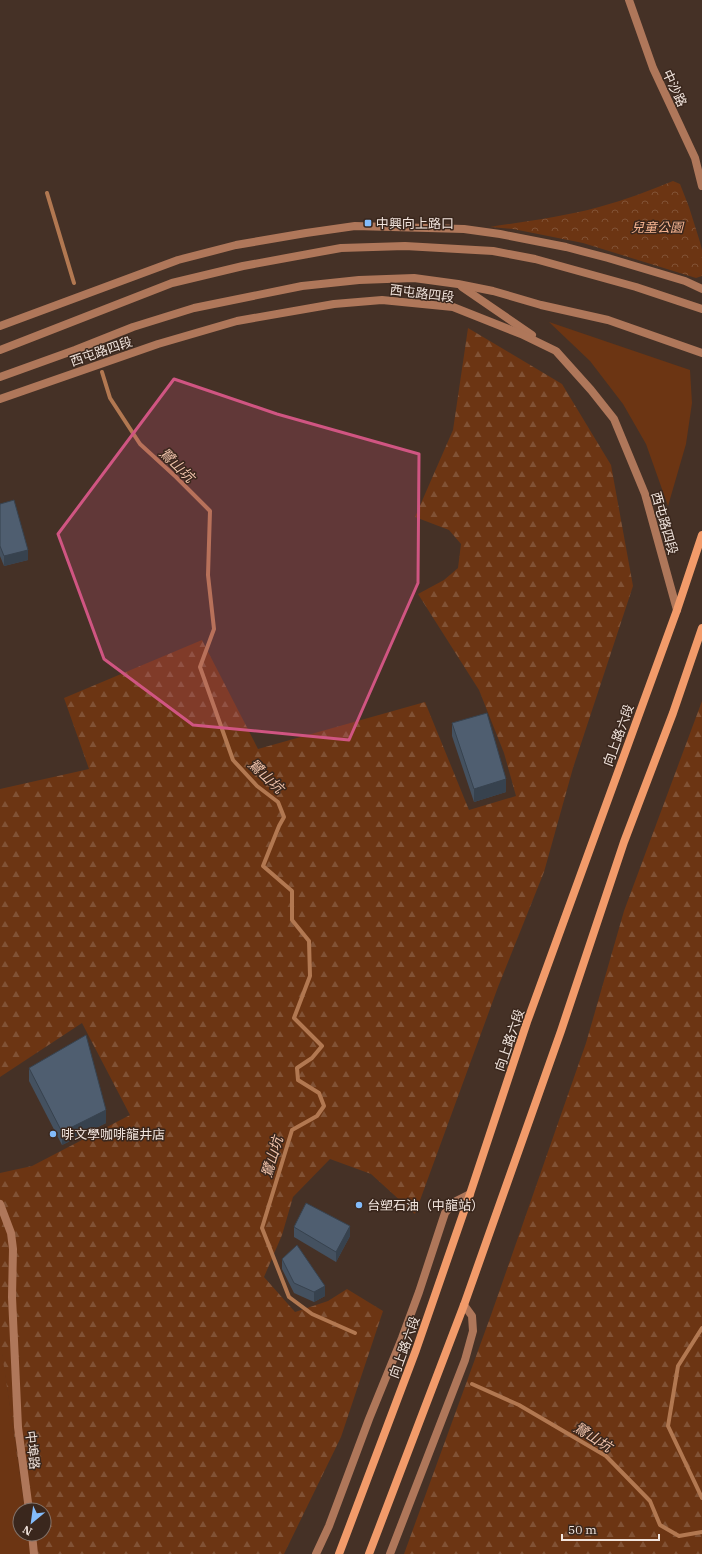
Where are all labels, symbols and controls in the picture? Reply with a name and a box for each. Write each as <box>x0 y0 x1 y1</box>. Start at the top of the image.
street label: 中沙路 <box>659 67 690 109</box>
place label: 中興向上路口 <box>376 215 454 232</box>
marker: 中興向上路口 <box>363 218 373 228</box>
park label: 兒童公園 <box>631 219 685 236</box>
street label: 西屯路四段 <box>389 281 455 306</box>
street label: 西屯路四段 <box>68 333 135 370</box>
water label: 鷺山坑 <box>156 444 200 487</box>
street label: 西屯路四段 <box>647 490 682 557</box>
street label: 向上路六段 <box>599 702 638 769</box>
water label: 鷺山坑 <box>245 755 289 798</box>
street label: 向上路六段 <box>491 1007 528 1074</box>
place label: 啡文學咖啡龍井店 <box>61 1126 165 1143</box>
marker: 啡文學咖啡龍井店 <box>48 1129 58 1139</box>
water label: 鷺山坑 <box>257 1132 287 1180</box>
place label: 台塑石油（中龍站） <box>367 1197 484 1214</box>
marker: 台塑石油（中龍站） <box>354 1200 364 1210</box>
street label: 向上路六段 <box>385 1314 424 1381</box>
water label: 鷺山坑 <box>570 1418 617 1457</box>
street label: 中埠路 <box>22 1430 43 1470</box>
north arrow <box>12 1502 52 1542</box>
scale bar <box>562 1516 659 1542</box>
text: N <box>20 1522 34 1539</box>
text: 50 m <box>568 1522 597 1537</box>

